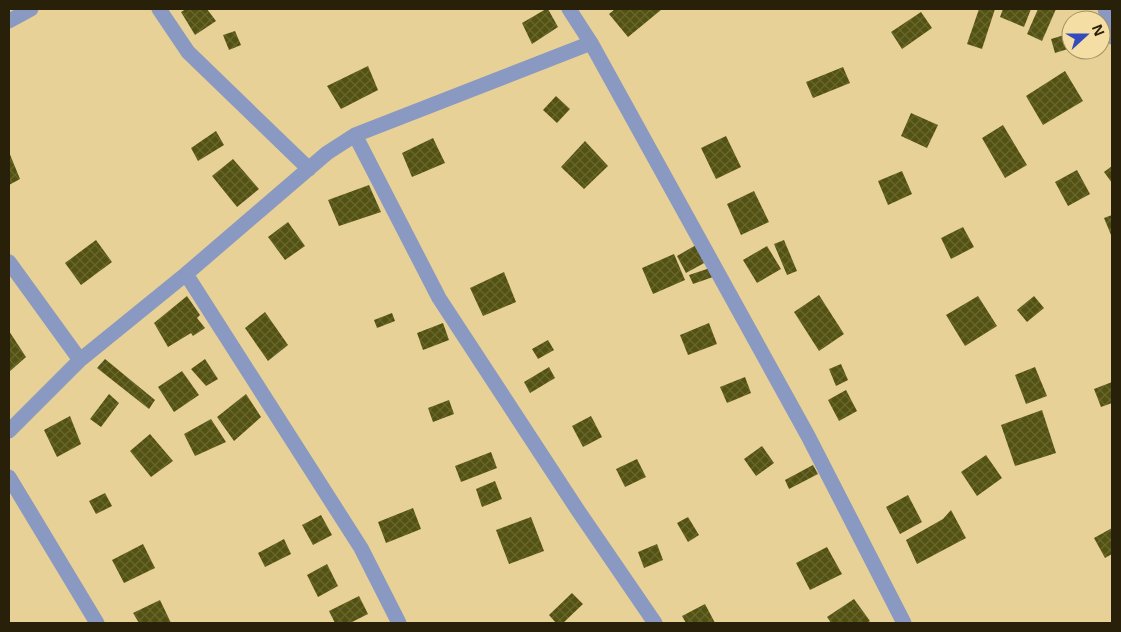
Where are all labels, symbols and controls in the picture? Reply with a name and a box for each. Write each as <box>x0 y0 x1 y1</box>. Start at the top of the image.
north arrow <box>1061 10 1111 60</box>
text: N <box>1088 21 1110 39</box>

